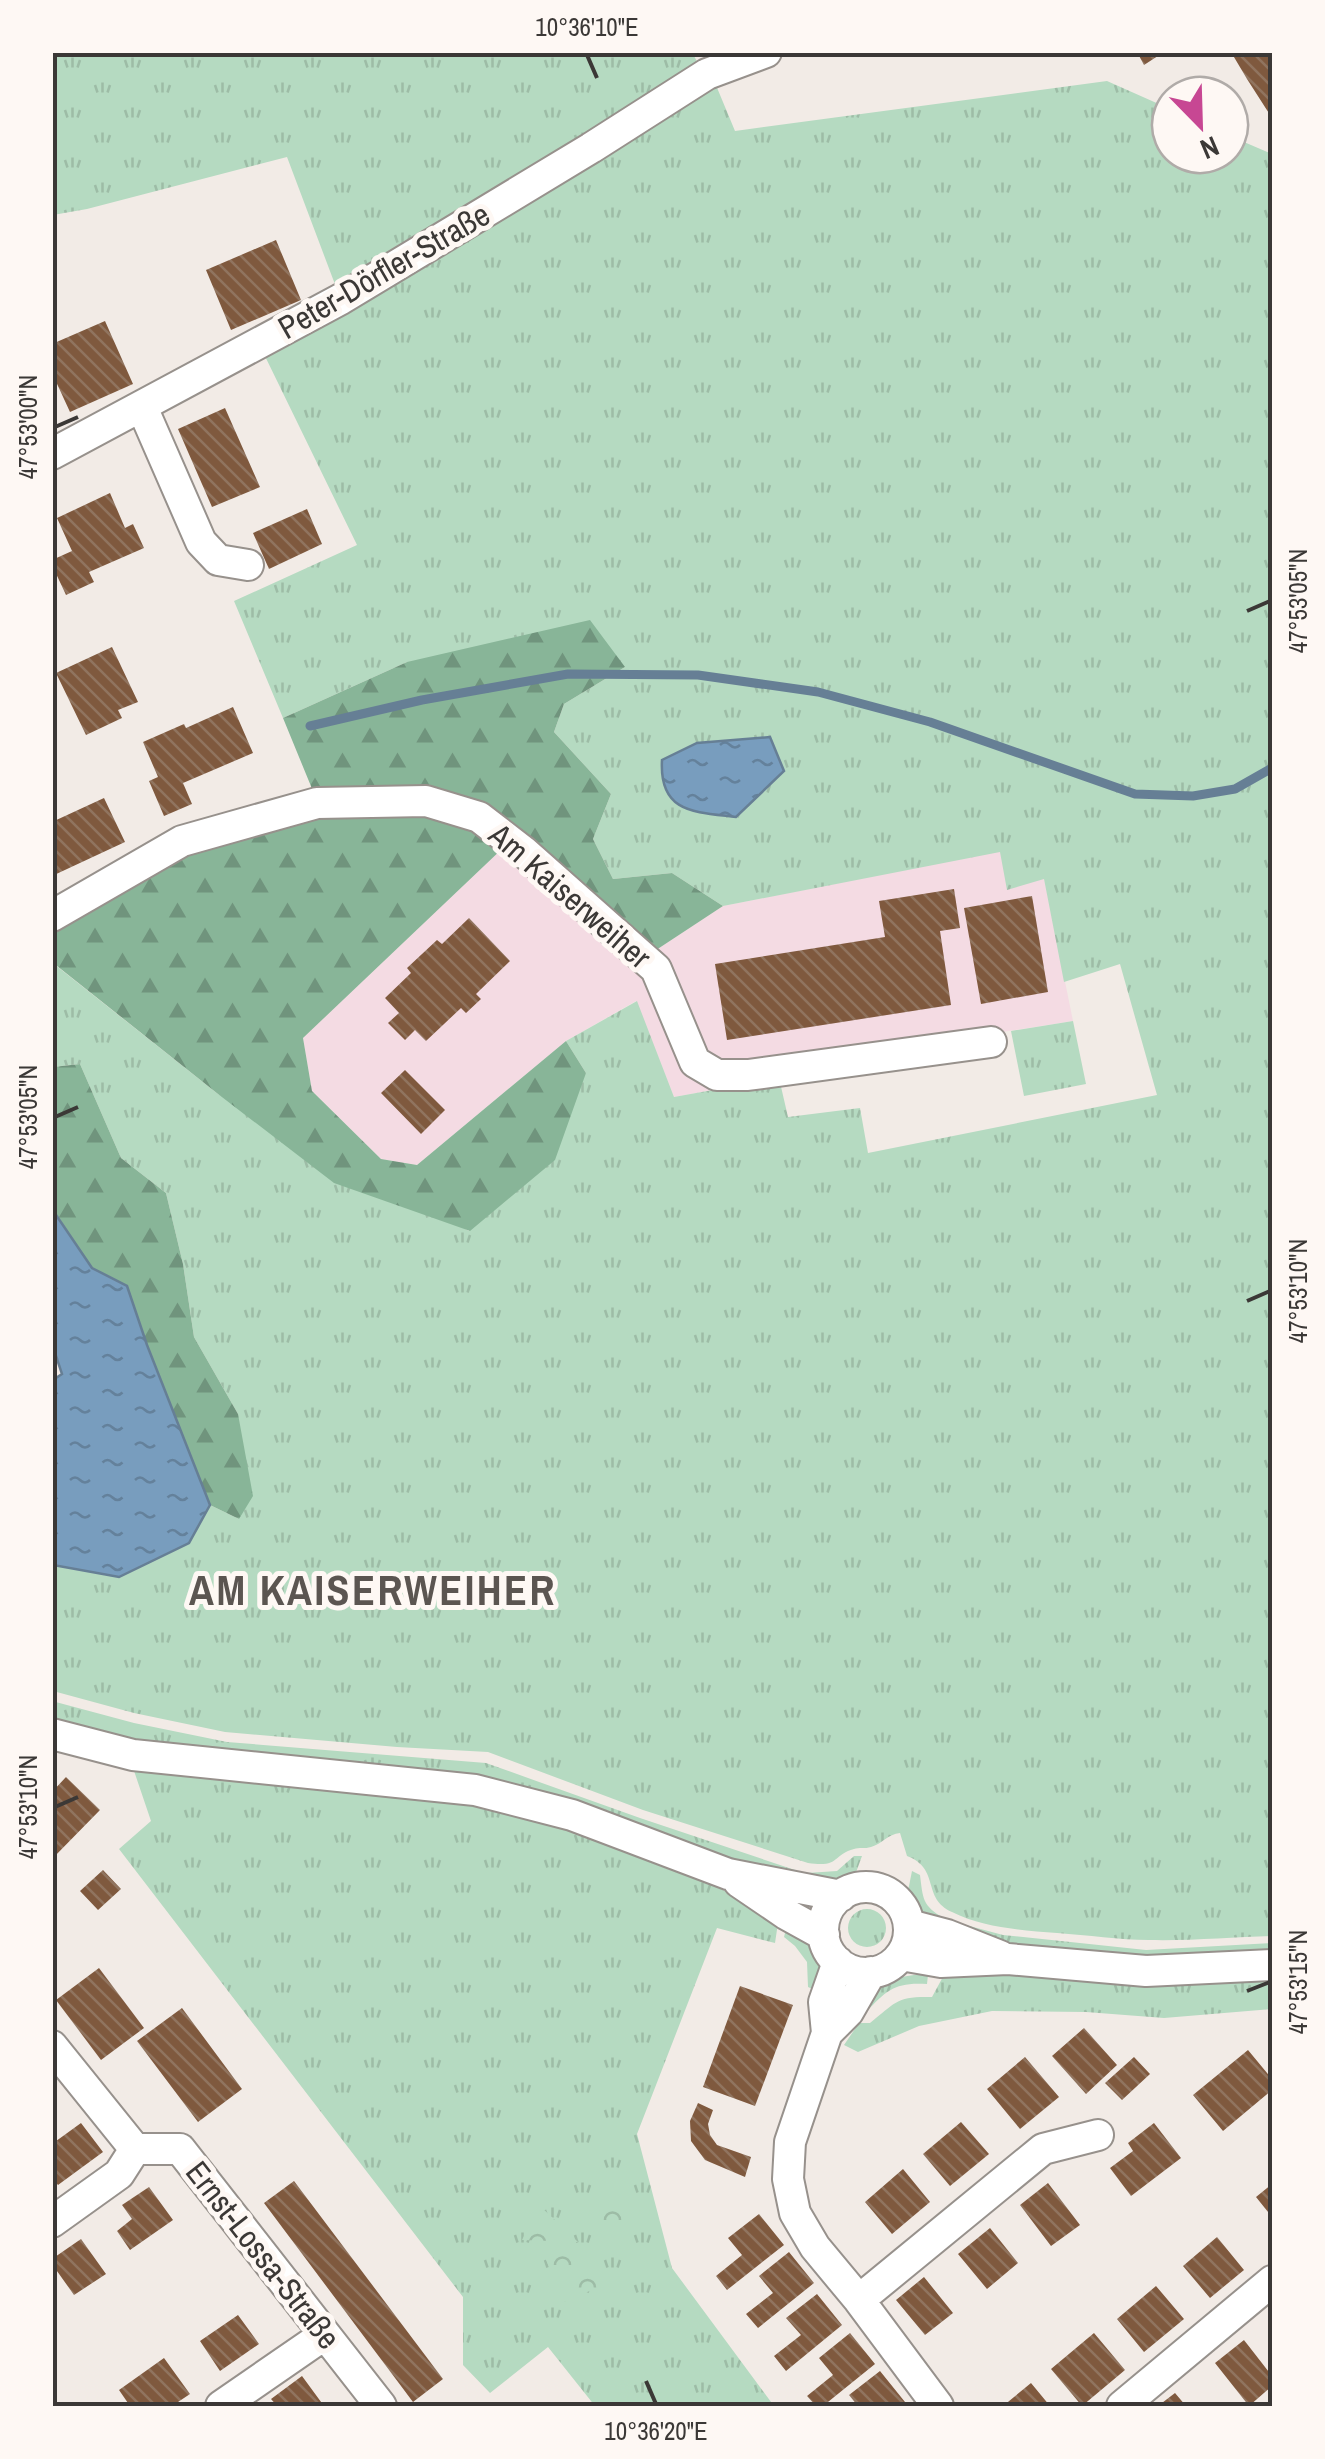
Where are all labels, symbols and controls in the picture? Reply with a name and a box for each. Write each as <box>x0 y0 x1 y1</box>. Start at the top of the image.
text: 10°36'10"E <box>535 10 639 44</box>
north arrow <box>1150 75 1250 175</box>
text: N <box>1195 127 1225 169</box>
street label: Peter-Dörfler-Straße <box>270 193 497 349</box>
text: 47°53'00"N <box>11 375 45 479</box>
text: 47°53'05"N <box>1281 549 1315 653</box>
street label: Am Kaiserweiher <box>480 813 661 978</box>
text: 47°53'05"N <box>11 1065 45 1169</box>
text: 47°53'10"N <box>1281 1239 1315 1343</box>
district label: AM KAISERWEIHER <box>189 1562 557 1618</box>
text: 47°53'10"N <box>11 1755 45 1859</box>
text: 47°53'15"N <box>1281 1930 1315 2034</box>
street label: Ernst-Lossa-Straße <box>176 2152 350 2358</box>
text: 10°36'20"E <box>604 2414 708 2448</box>

